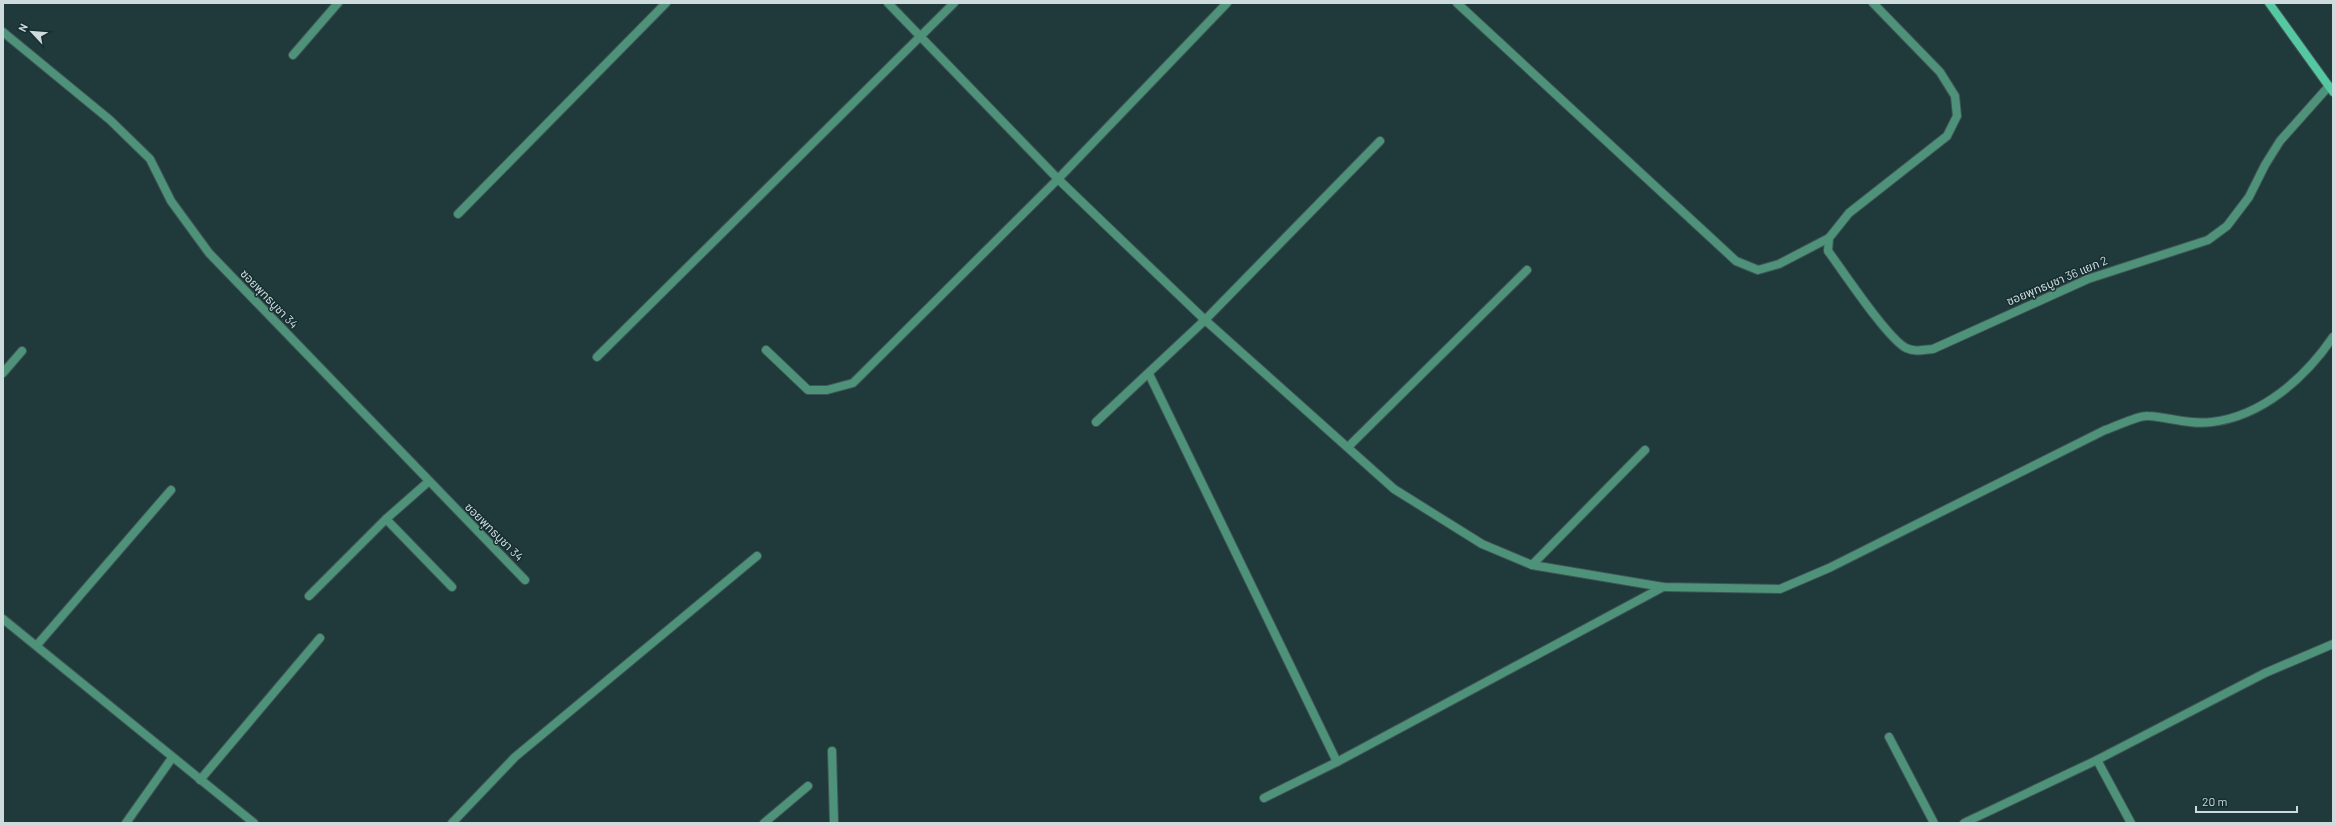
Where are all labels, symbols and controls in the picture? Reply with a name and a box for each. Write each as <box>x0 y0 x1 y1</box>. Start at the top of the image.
north arrow <box>12 12 52 52</box>
text: N <box>15 21 30 34</box>
street label: ซอยพุทธบูชา 36 แยก 2 <box>2004 252 2110 309</box>
street label: ซอยพุทธบูชา 34 <box>237 266 301 331</box>
street label: ซอยพุทธบูชา 34 <box>462 499 527 564</box>
scale bar <box>2196 788 2297 814</box>
text: 20 m <box>2202 794 2228 808</box>

